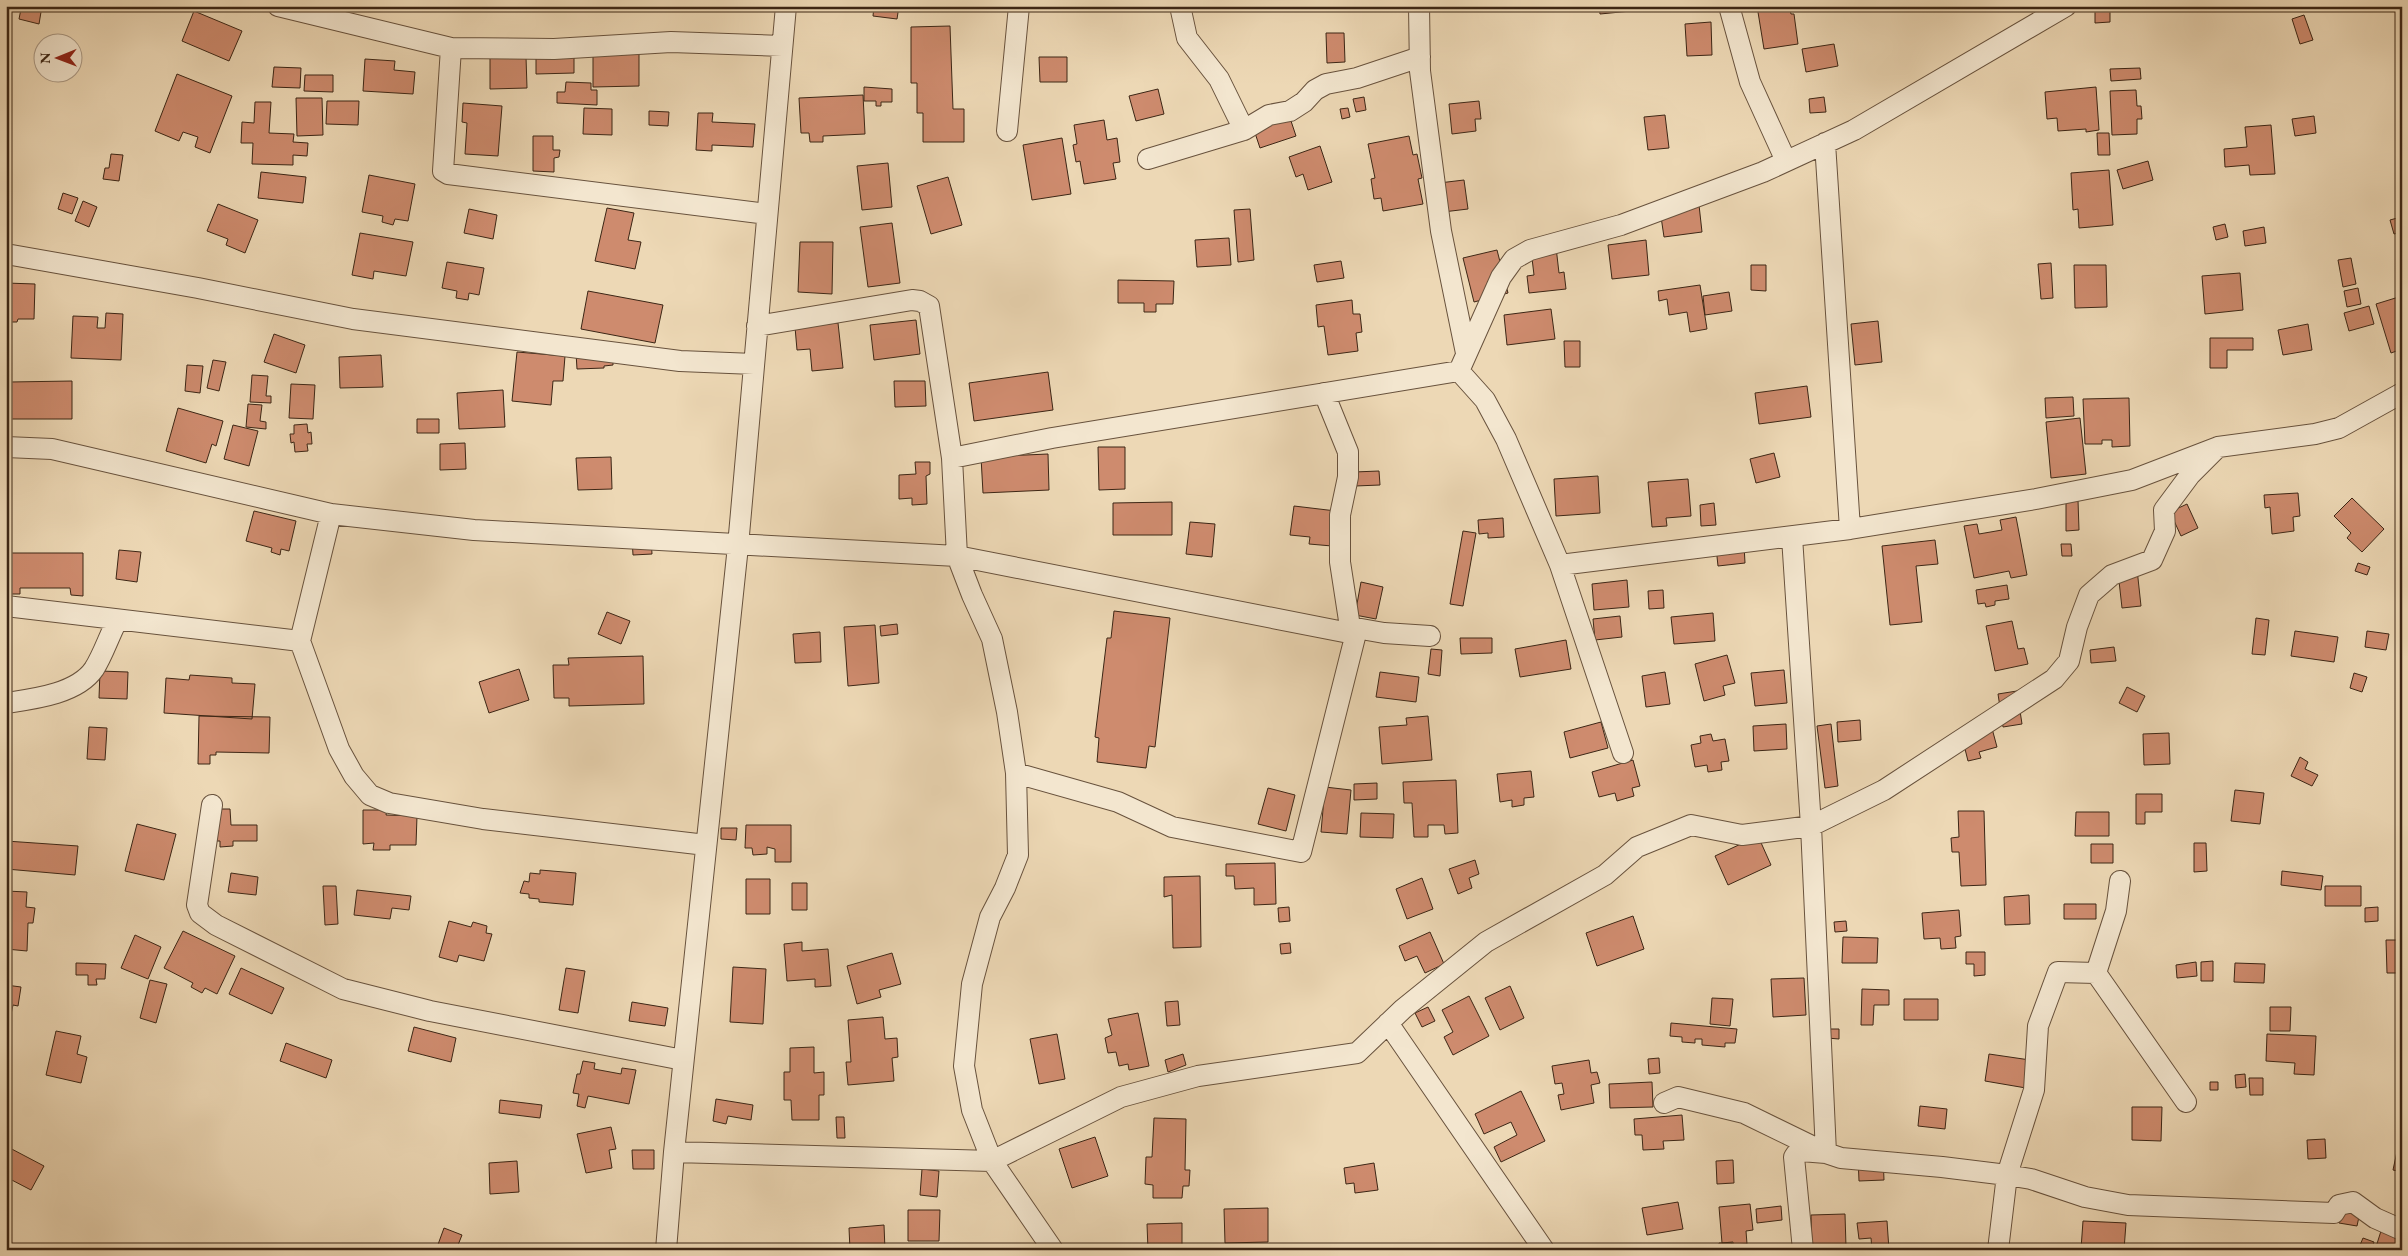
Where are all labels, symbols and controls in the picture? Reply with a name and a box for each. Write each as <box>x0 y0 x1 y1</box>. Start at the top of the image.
north arrow <box>32 32 82 82</box>
text: N <box>36 52 54 64</box>

